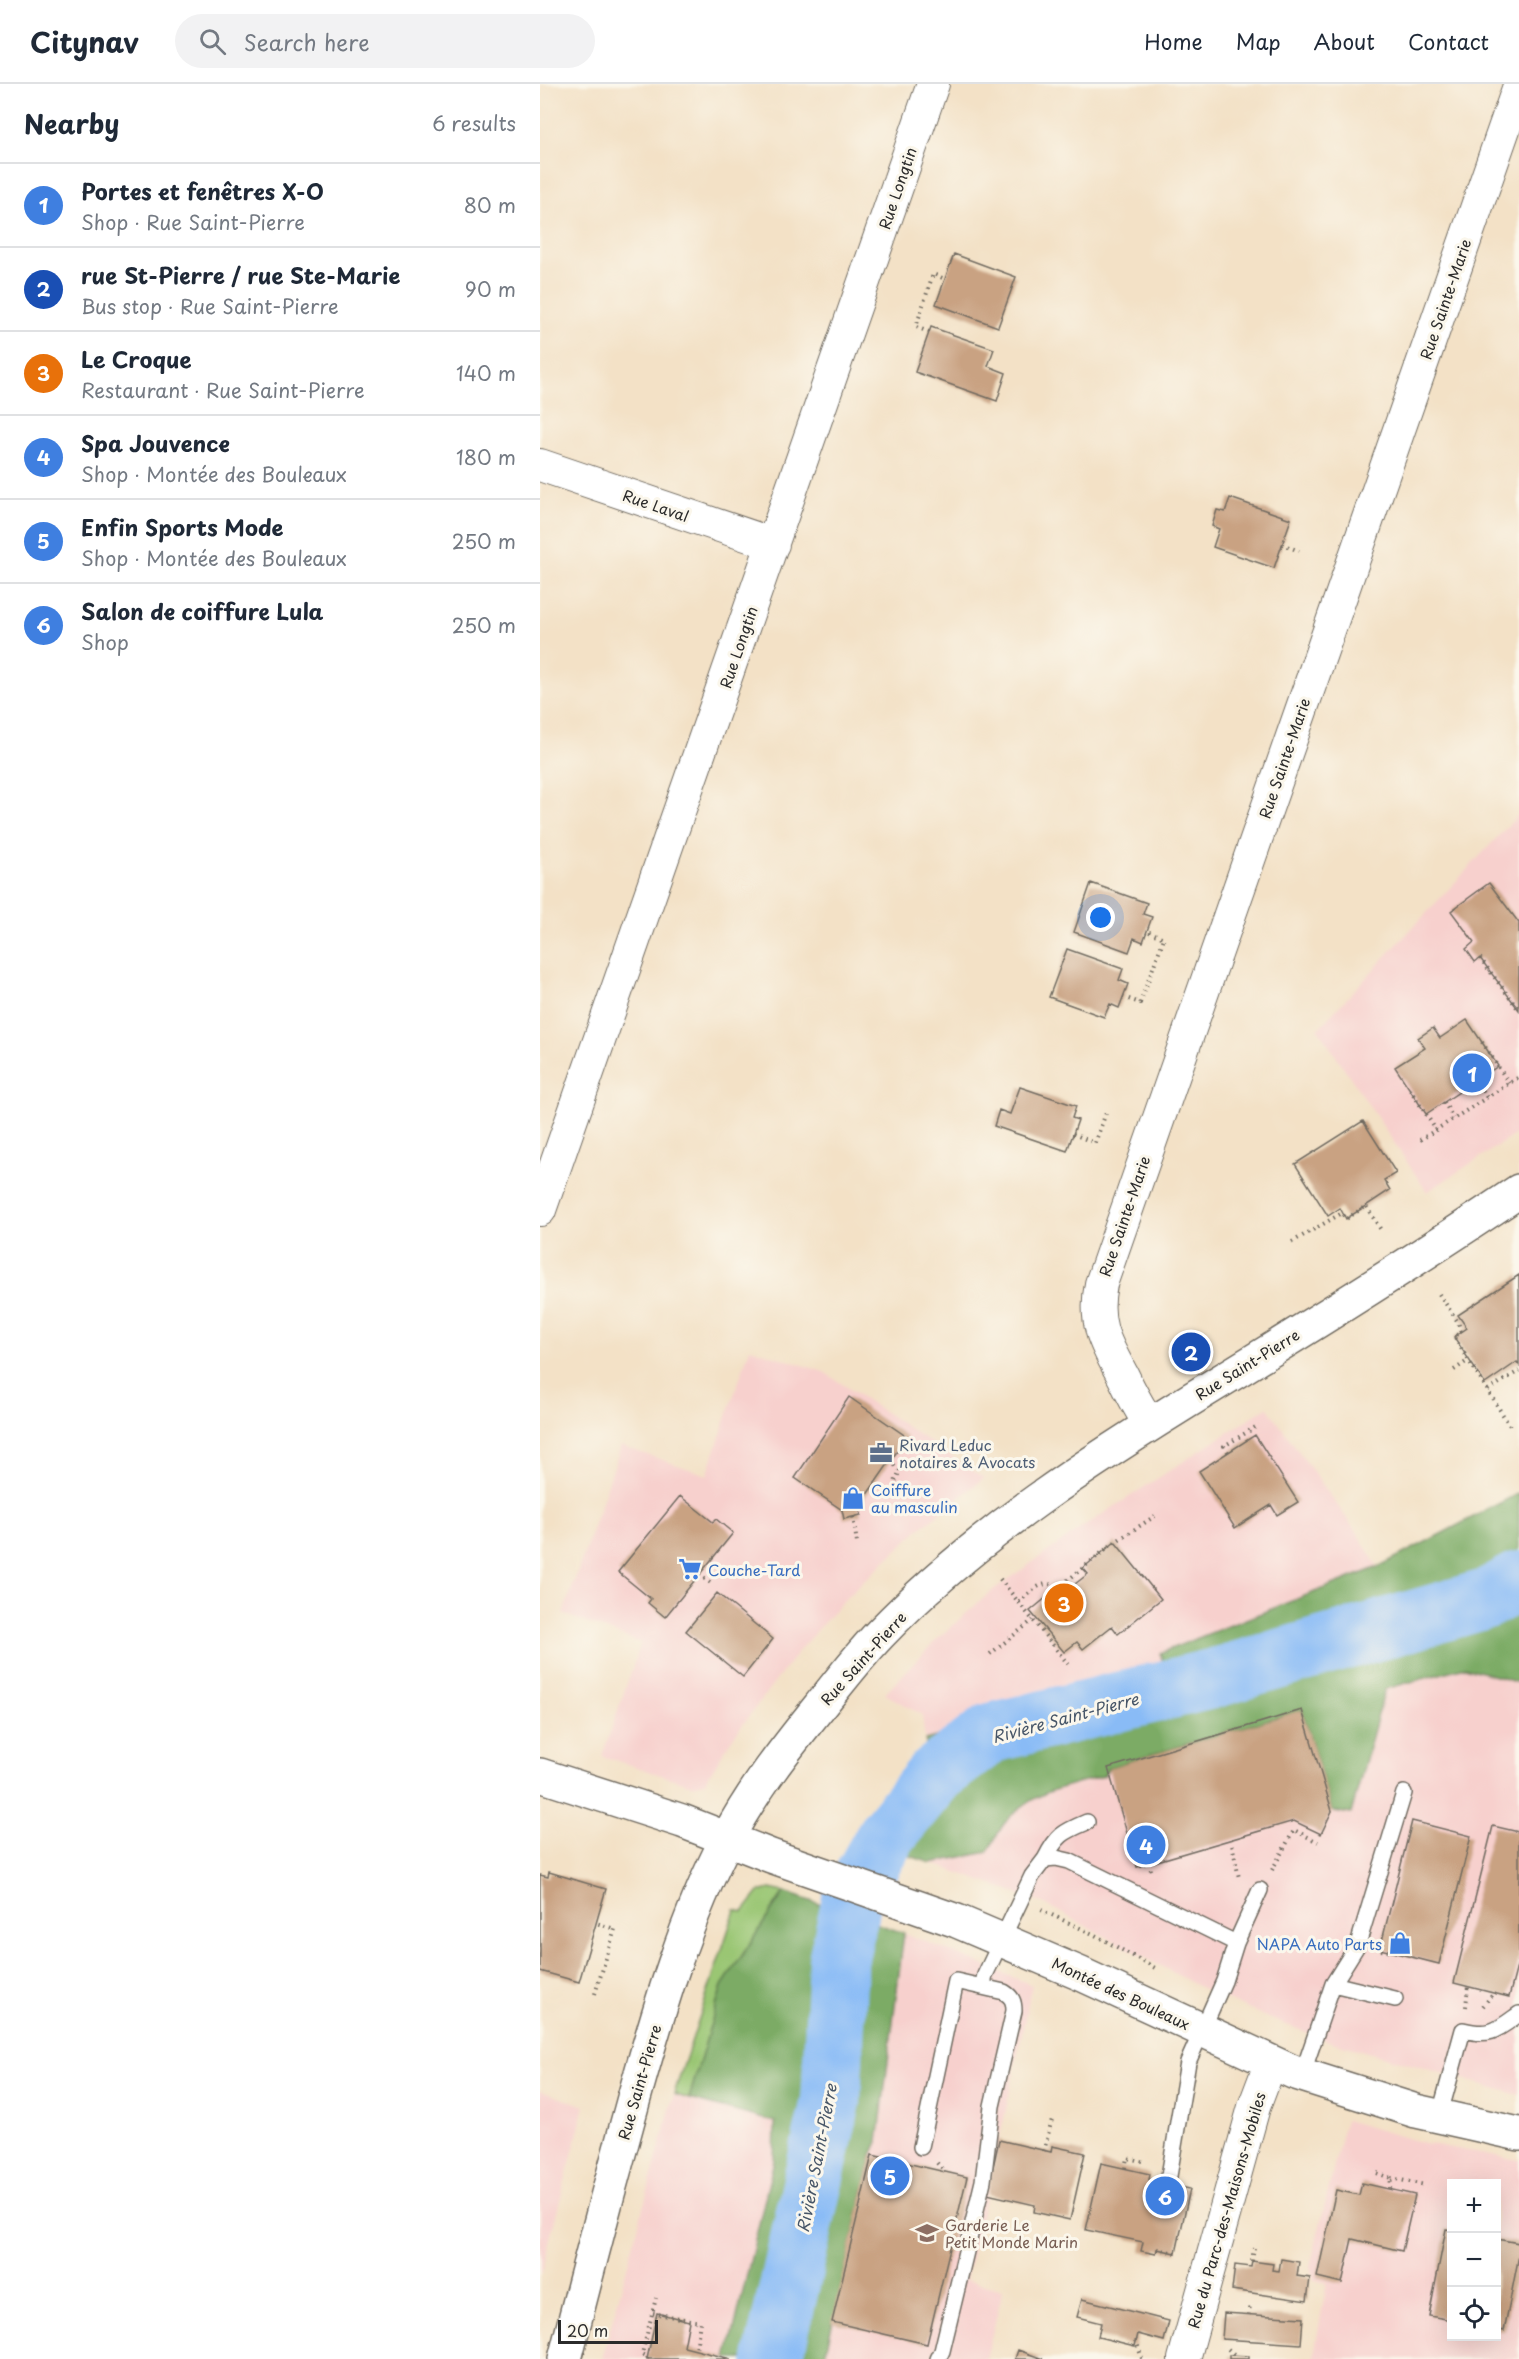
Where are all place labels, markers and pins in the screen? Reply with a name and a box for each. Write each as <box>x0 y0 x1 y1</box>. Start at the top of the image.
pin: 1 <box>1452 1050 1492 1096</box>
pin: 2 <box>1172 1330 1210 1374</box>
place label: Rivard Leduc notaires & Avocats <box>899 1433 1035 1473</box>
office icon: Rivard Leduc notaires & Avocats <box>868 1440 894 1466</box>
place label: Coiffure au masculin <box>871 1478 958 1518</box>
shop icon: Coiffure au masculin <box>840 1485 866 1511</box>
supermarket icon: Couche-Tard <box>677 1556 703 1582</box>
place label: Couche-Tard <box>708 1558 800 1581</box>
pin: 3 <box>1044 1580 1084 1625</box>
pin: 4 <box>1126 1822 1166 1868</box>
shop icon: NAPA Auto Parts <box>1387 1930 1413 1956</box>
place label: NAPA Auto Parts <box>1256 1932 1382 1955</box>
pin: 5 <box>870 2154 910 2198</box>
pin: 6 <box>1146 2174 1184 2218</box>
place label: Garderie Le Petit Monde Marin <box>945 2213 1078 2253</box>
school or university icon: Garderie Le Petit Monde Marin <box>914 2220 940 2246</box>

